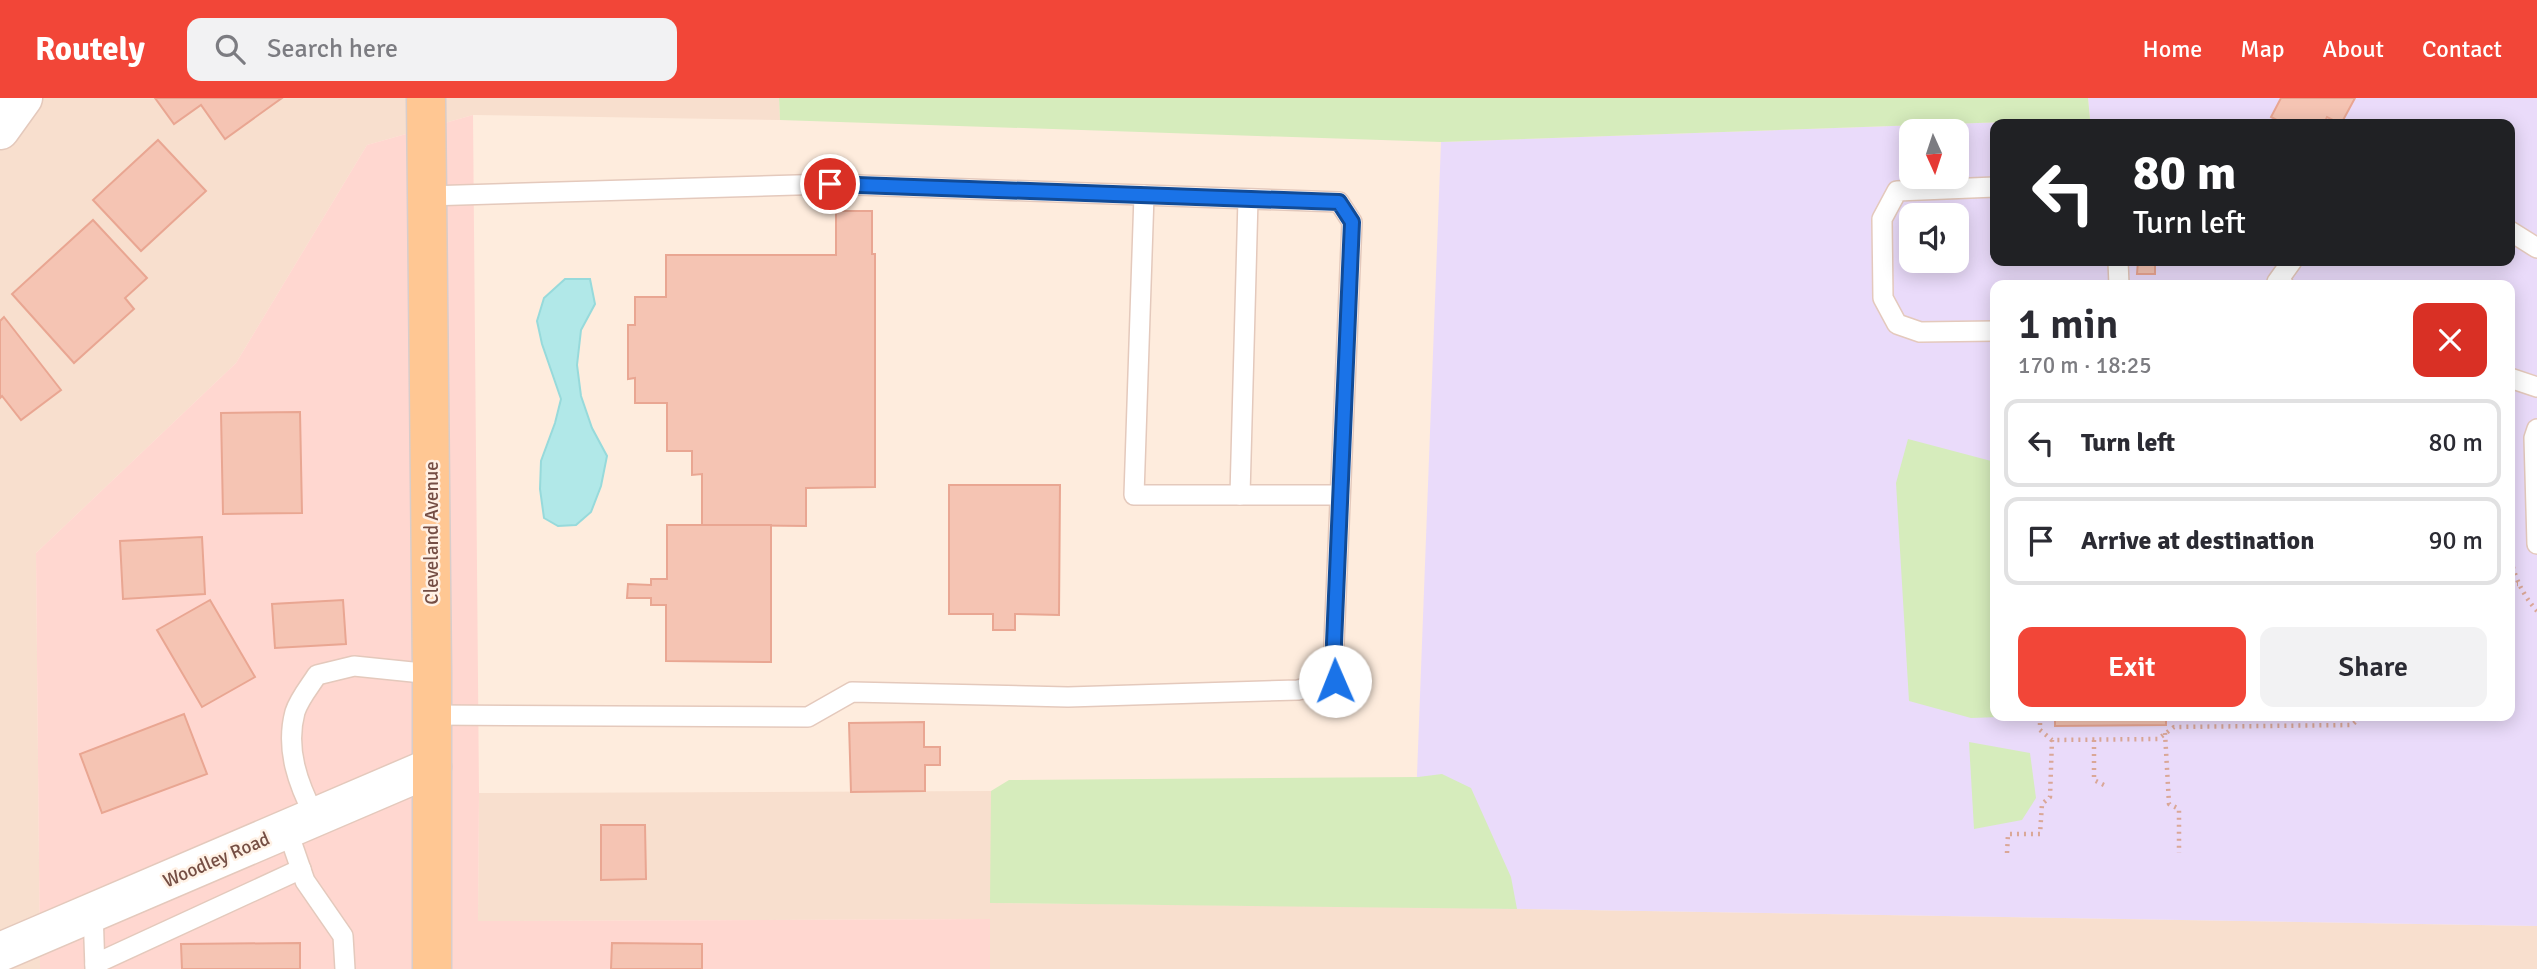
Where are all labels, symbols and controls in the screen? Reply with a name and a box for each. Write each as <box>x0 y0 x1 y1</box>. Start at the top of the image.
search box <box>187 18 677 81</box>
text: Routely <box>35 29 145 70</box>
icon: search <box>211 30 249 68</box>
text: Search here <box>267 33 398 65</box>
text: Home <box>2142 34 2202 64</box>
text: Map <box>2240 34 2285 64</box>
text: About <box>2323 34 2384 64</box>
text: Contact <box>2422 34 2502 64</box>
north arrow <box>1899 119 1969 189</box>
map controls <box>1899 119 1969 273</box>
text: 80 m <box>2133 143 2236 203</box>
icon: left <box>2018 147 2109 238</box>
pin <box>800 154 860 214</box>
icon: arrive <box>811 165 849 203</box>
button: sound <box>1899 203 1969 273</box>
text: Turn left <box>2133 203 2246 242</box>
text: 1 min <box>2018 299 2119 350</box>
button: close <box>2413 303 2487 377</box>
text: 170 m · 18:25 <box>2018 351 2152 380</box>
icon: left <box>2022 424 2060 462</box>
text: Turn left <box>2081 427 2175 459</box>
text: 80 m <box>2428 427 2483 459</box>
street label: Cleveland Avenue <box>420 461 444 605</box>
icon: arrive <box>2022 522 2060 560</box>
text: Arrive at destination <box>2081 525 2314 557</box>
text: 90 m <box>2428 525 2483 557</box>
button: Exit <box>2018 627 2246 707</box>
button: Share <box>2260 627 2487 707</box>
position arrow <box>1298 644 1372 718</box>
street label: Woodley Road <box>159 827 273 893</box>

